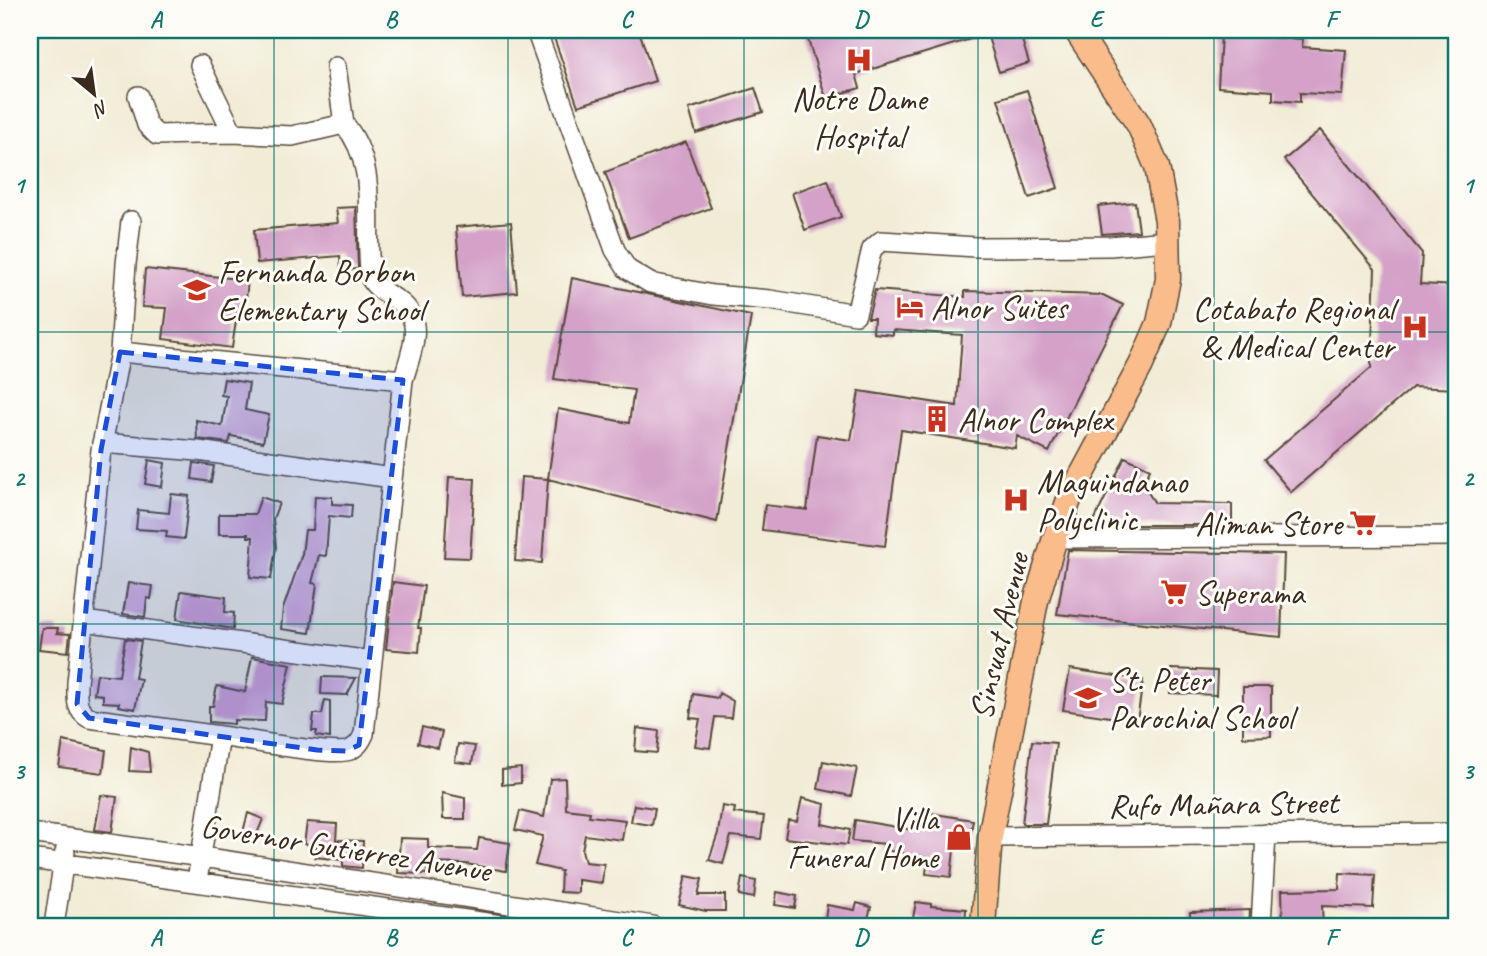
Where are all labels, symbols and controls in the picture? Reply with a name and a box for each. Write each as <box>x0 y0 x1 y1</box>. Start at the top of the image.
text: A <box>150 5 164 34</box>
text: B <box>385 5 399 34</box>
text: C <box>621 5 635 34</box>
text: D <box>854 5 870 34</box>
text: E <box>1090 5 1106 34</box>
text: F <box>1326 5 1342 34</box>
hospital icon: Notre Dame Hospital <box>844 45 874 75</box>
north arrow <box>60 60 130 130</box>
place label: Notre Dame Hospital <box>792 78 929 158</box>
text: N <box>88 95 113 123</box>
text: 1 <box>14 171 27 200</box>
text: 1 <box>1463 171 1476 200</box>
place label: Fernanda Borbon Elementary School <box>218 251 429 331</box>
school or university icon: Fernanda Borbon Elementary School <box>182 275 212 305</box>
place label: Alnor Suites <box>931 287 1070 329</box>
place label: Cotabato Regional & Medical Center <box>1193 288 1399 368</box>
hotel icon: Alnor Suites <box>895 292 925 322</box>
hospital icon: Cotabato Regional & Medical Center <box>1400 312 1430 342</box>
place label: Alnor Complex <box>958 399 1115 441</box>
building icon: Alnor Complex <box>922 404 952 434</box>
place label: Maguindanao Polyclinic <box>1037 461 1189 541</box>
text: 2 <box>14 464 27 493</box>
text: 2 <box>1463 464 1476 493</box>
hospital icon: Maguindanao Polyclinic <box>1001 485 1031 515</box>
place label: Aliman Store <box>1196 503 1344 545</box>
supermarket icon: Aliman Store <box>1348 508 1378 538</box>
street label: Sinsuat Avenue <box>959 547 1039 724</box>
place label: Superama <box>1195 572 1307 614</box>
supermarket icon: Superama <box>1159 577 1189 607</box>
place label: St. Peter Parochial School <box>1109 659 1299 739</box>
school or university icon: St. Peter Parochial School <box>1073 683 1103 713</box>
text: 3 <box>14 757 27 786</box>
text: 3 <box>1463 757 1476 786</box>
street label: Rufo Mañara Street <box>1108 781 1341 827</box>
place label: Villa Funeral Home <box>787 798 940 878</box>
street label: Governor Gutierrez Avenue <box>198 804 496 892</box>
shop icon: Villa Funeral Home <box>944 822 974 852</box>
text: A <box>150 923 164 952</box>
text: B <box>385 923 399 952</box>
text: C <box>621 923 635 952</box>
text: D <box>854 923 870 952</box>
text: E <box>1090 923 1106 952</box>
text: F <box>1326 923 1342 952</box>

